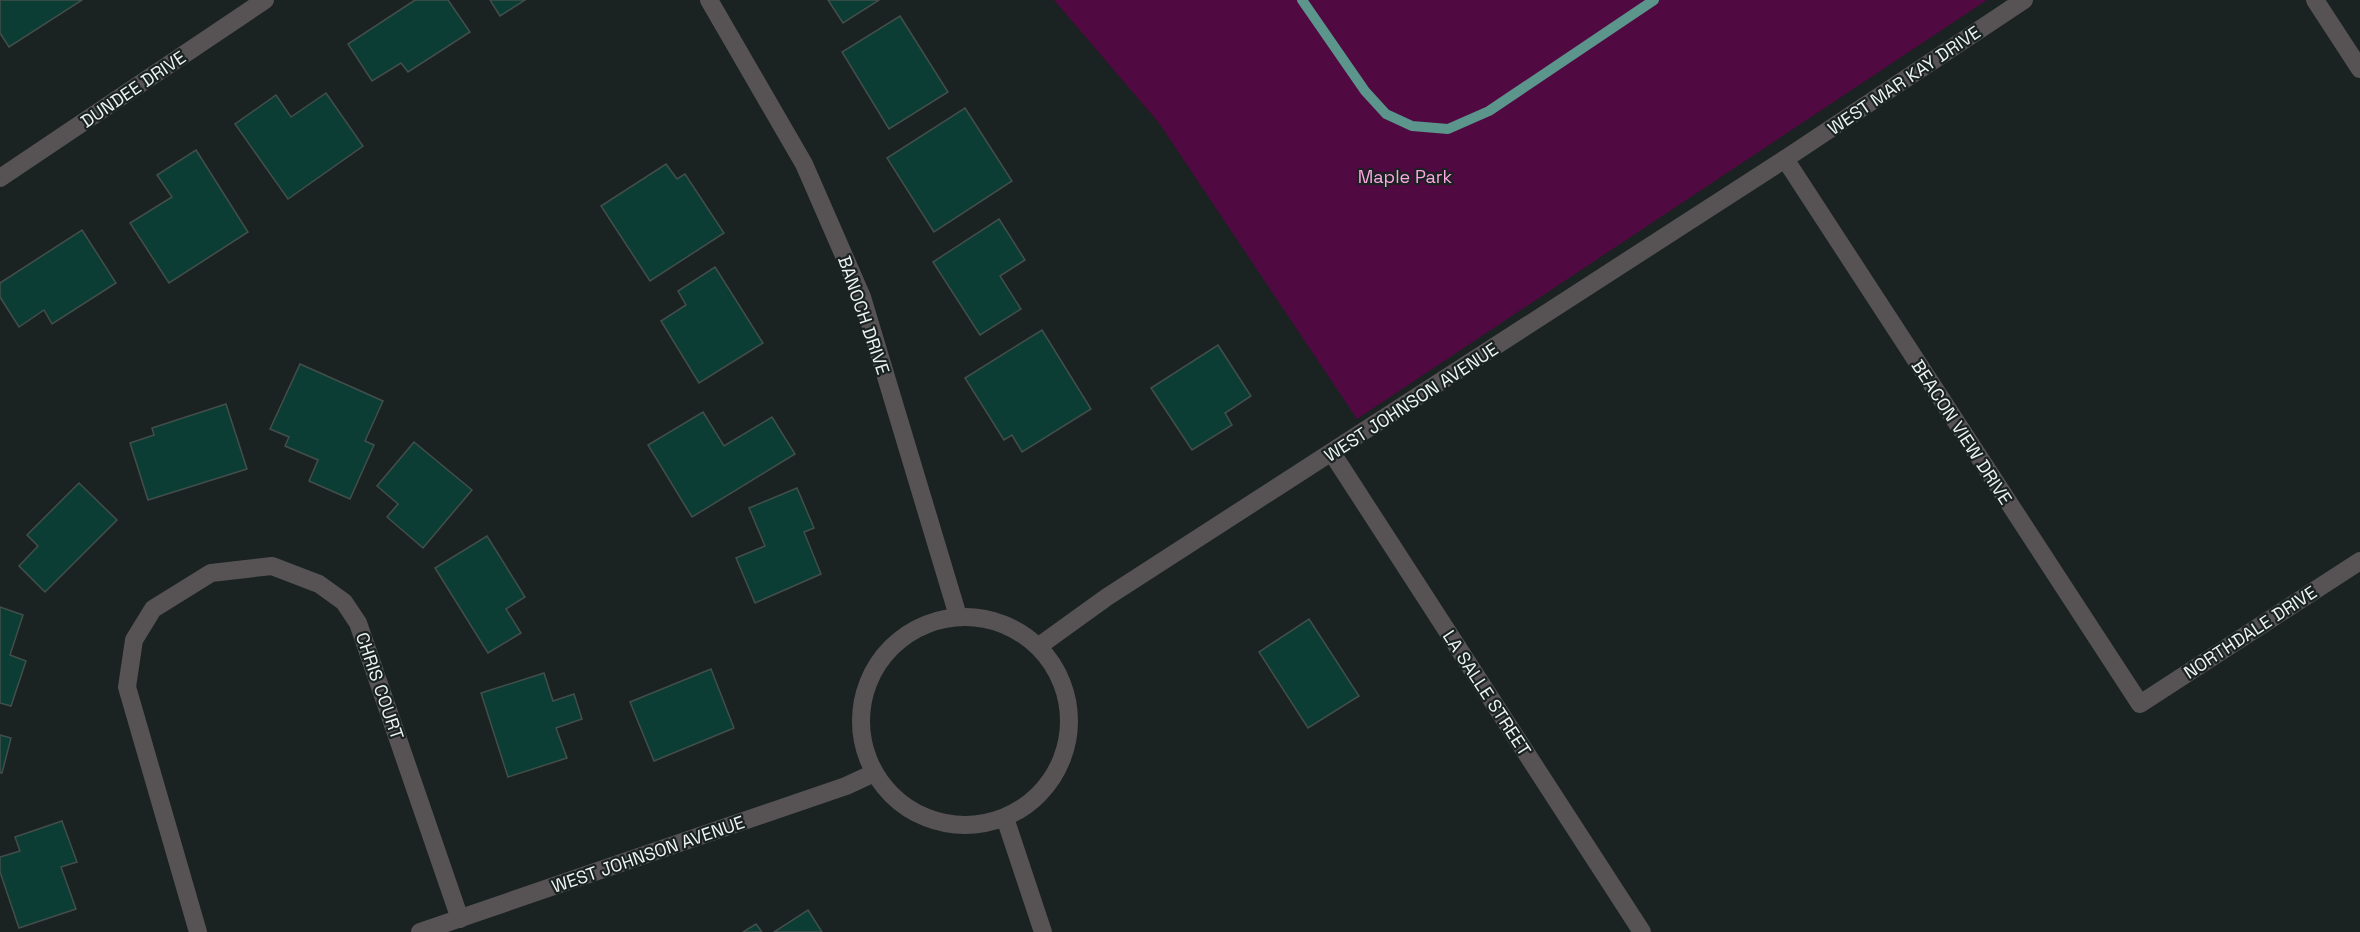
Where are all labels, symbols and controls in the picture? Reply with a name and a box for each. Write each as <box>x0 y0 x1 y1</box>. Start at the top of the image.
street label: WEST MAR KAY DRIVE <box>1823 20 1985 140</box>
street label: DUNDEE DRIVE <box>76 45 190 133</box>
park label: Maple Park <box>1358 165 1453 188</box>
street label: BANOCH DRIVE <box>833 253 895 377</box>
street label: WEST JOHNSON AVENUE <box>1320 337 1502 467</box>
street label: BEACON VIEW DRIVE <box>1907 355 2017 509</box>
street label: NORTHDALE DRIVE <box>2179 580 2321 684</box>
street label: LA SALLE STREET <box>1438 626 1537 761</box>
street label: CHRIS COURT <box>351 629 409 743</box>
street label: WEST JOHNSON AVENUE <box>549 810 747 898</box>

